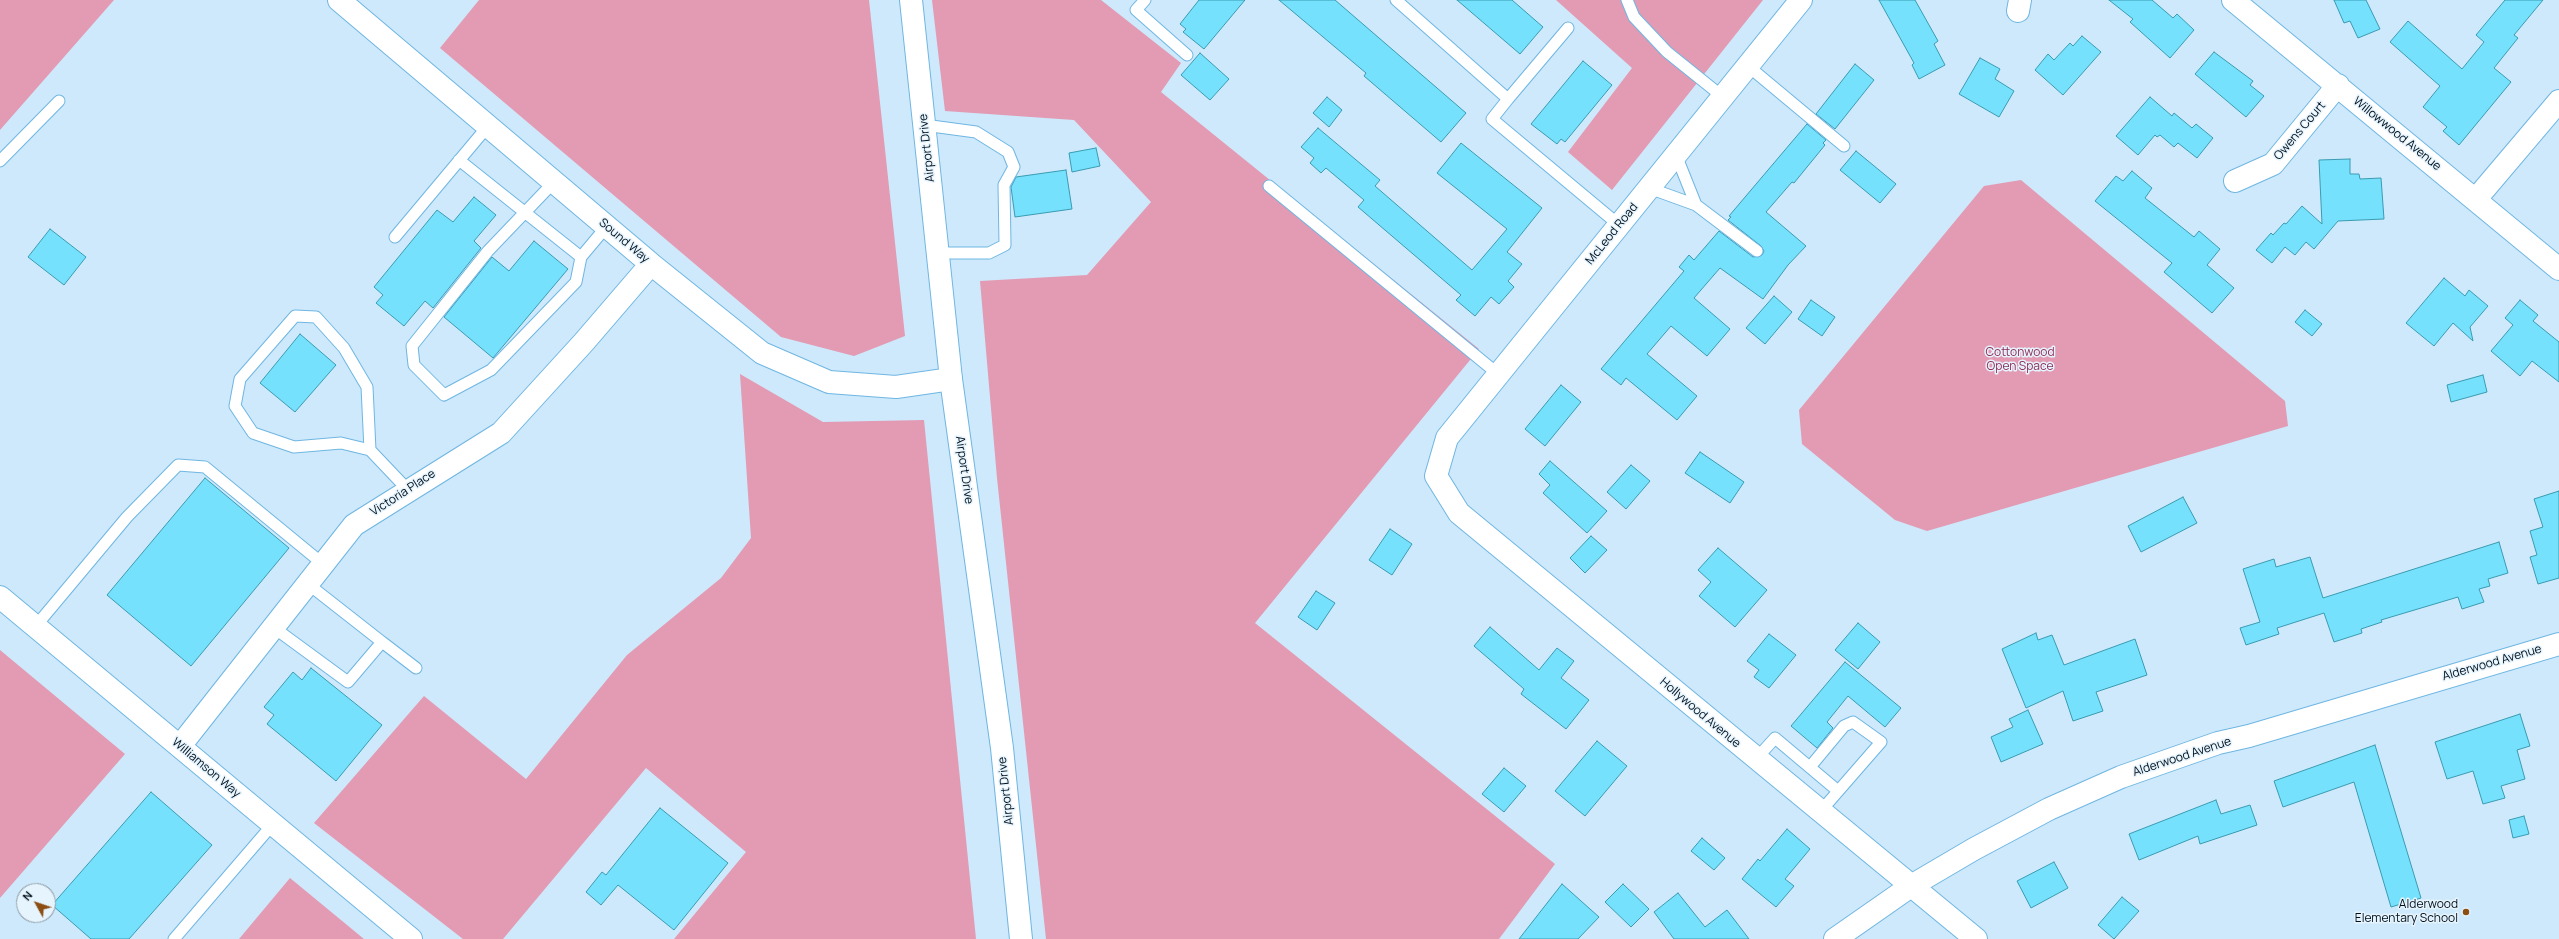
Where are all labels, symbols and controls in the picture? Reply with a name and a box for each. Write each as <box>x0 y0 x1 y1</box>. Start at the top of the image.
street label: Willowwood Avenue <box>2350 94 2444 174</box>
street label: Owens Court <box>2271 99 2329 163</box>
street label: Airport Drive <box>916 113 938 183</box>
street label: McLeod Road <box>1583 200 1641 268</box>
street label: Sound Way <box>596 216 652 266</box>
park label: Cottonwood Open Space <box>1985 346 2055 374</box>
street label: Airport Drive <box>952 435 976 505</box>
street label: Victoria Place <box>368 467 438 519</box>
street label: Alderwood Avenue <box>2441 642 2543 684</box>
street label: Hollywood Avenue <box>1657 675 1743 751</box>
street label: Alderwood Avenue <box>2131 734 2233 780</box>
street label: Williamson Way <box>169 735 243 801</box>
street label: Airport Drive <box>995 756 1017 826</box>
north arrow <box>16 883 56 923</box>
text: N <box>19 888 35 903</box>
place label: Alderwood Elementary School <box>2355 898 2458 926</box>
marker: Alderwood Elementary School <box>2461 907 2471 917</box>

